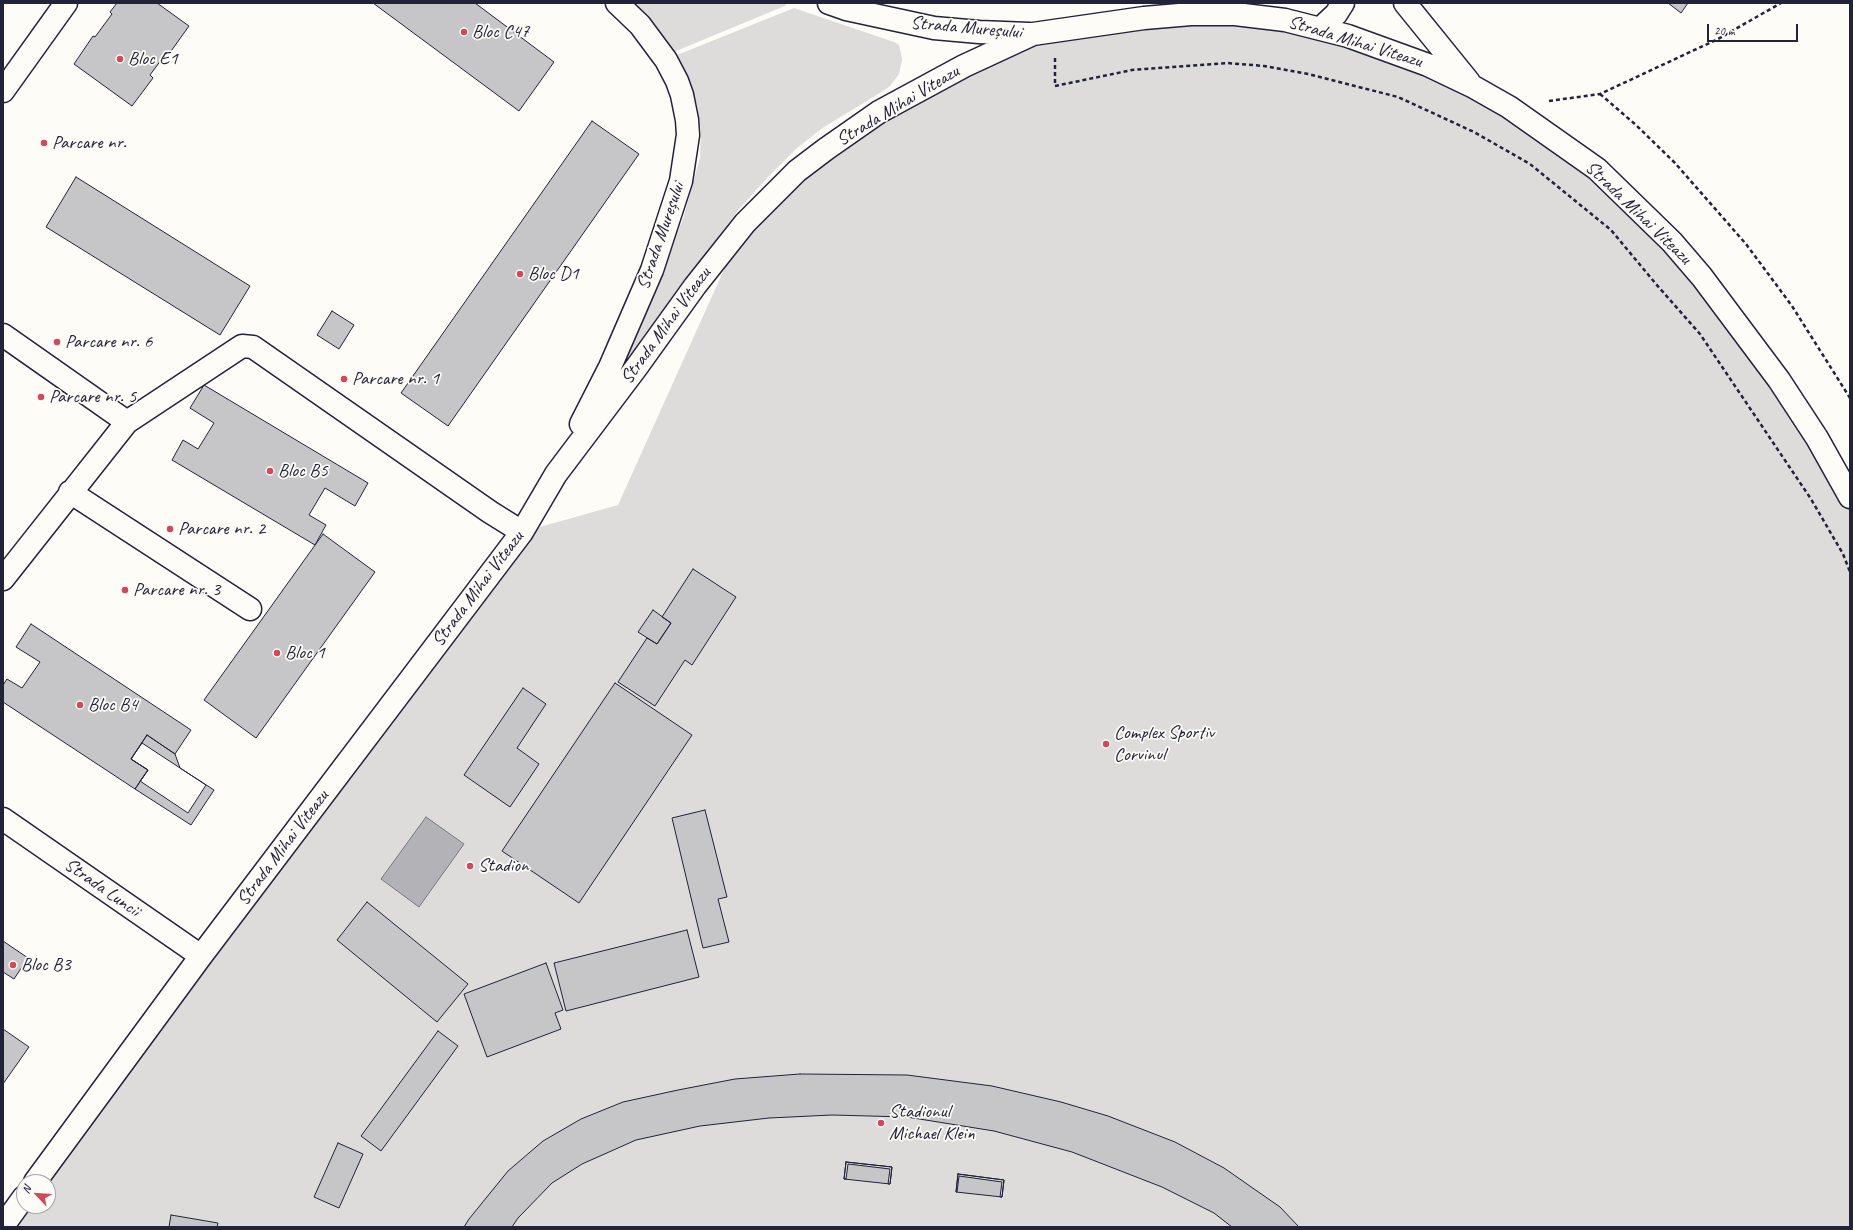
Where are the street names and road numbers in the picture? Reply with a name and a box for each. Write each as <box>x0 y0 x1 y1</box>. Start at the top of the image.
street label: Strada Mihai Viteazu <box>1285 11 1425 73</box>
street label: Strada Mureșului <box>909 12 1023 44</box>
street label: Strada Mihai Viteazu <box>833 60 963 152</box>
street label: Strada Mihai Viteazu <box>1580 157 1696 269</box>
street label: Strada Mureșului <box>632 179 690 293</box>
street label: Strada Mihai Viteazu <box>616 263 716 389</box>
street label: Strada Mihai Viteazu <box>427 527 529 651</box>
street label: Strada Mihai Viteazu <box>232 786 334 910</box>
street label: Strada Luncii <box>60 854 144 922</box>

